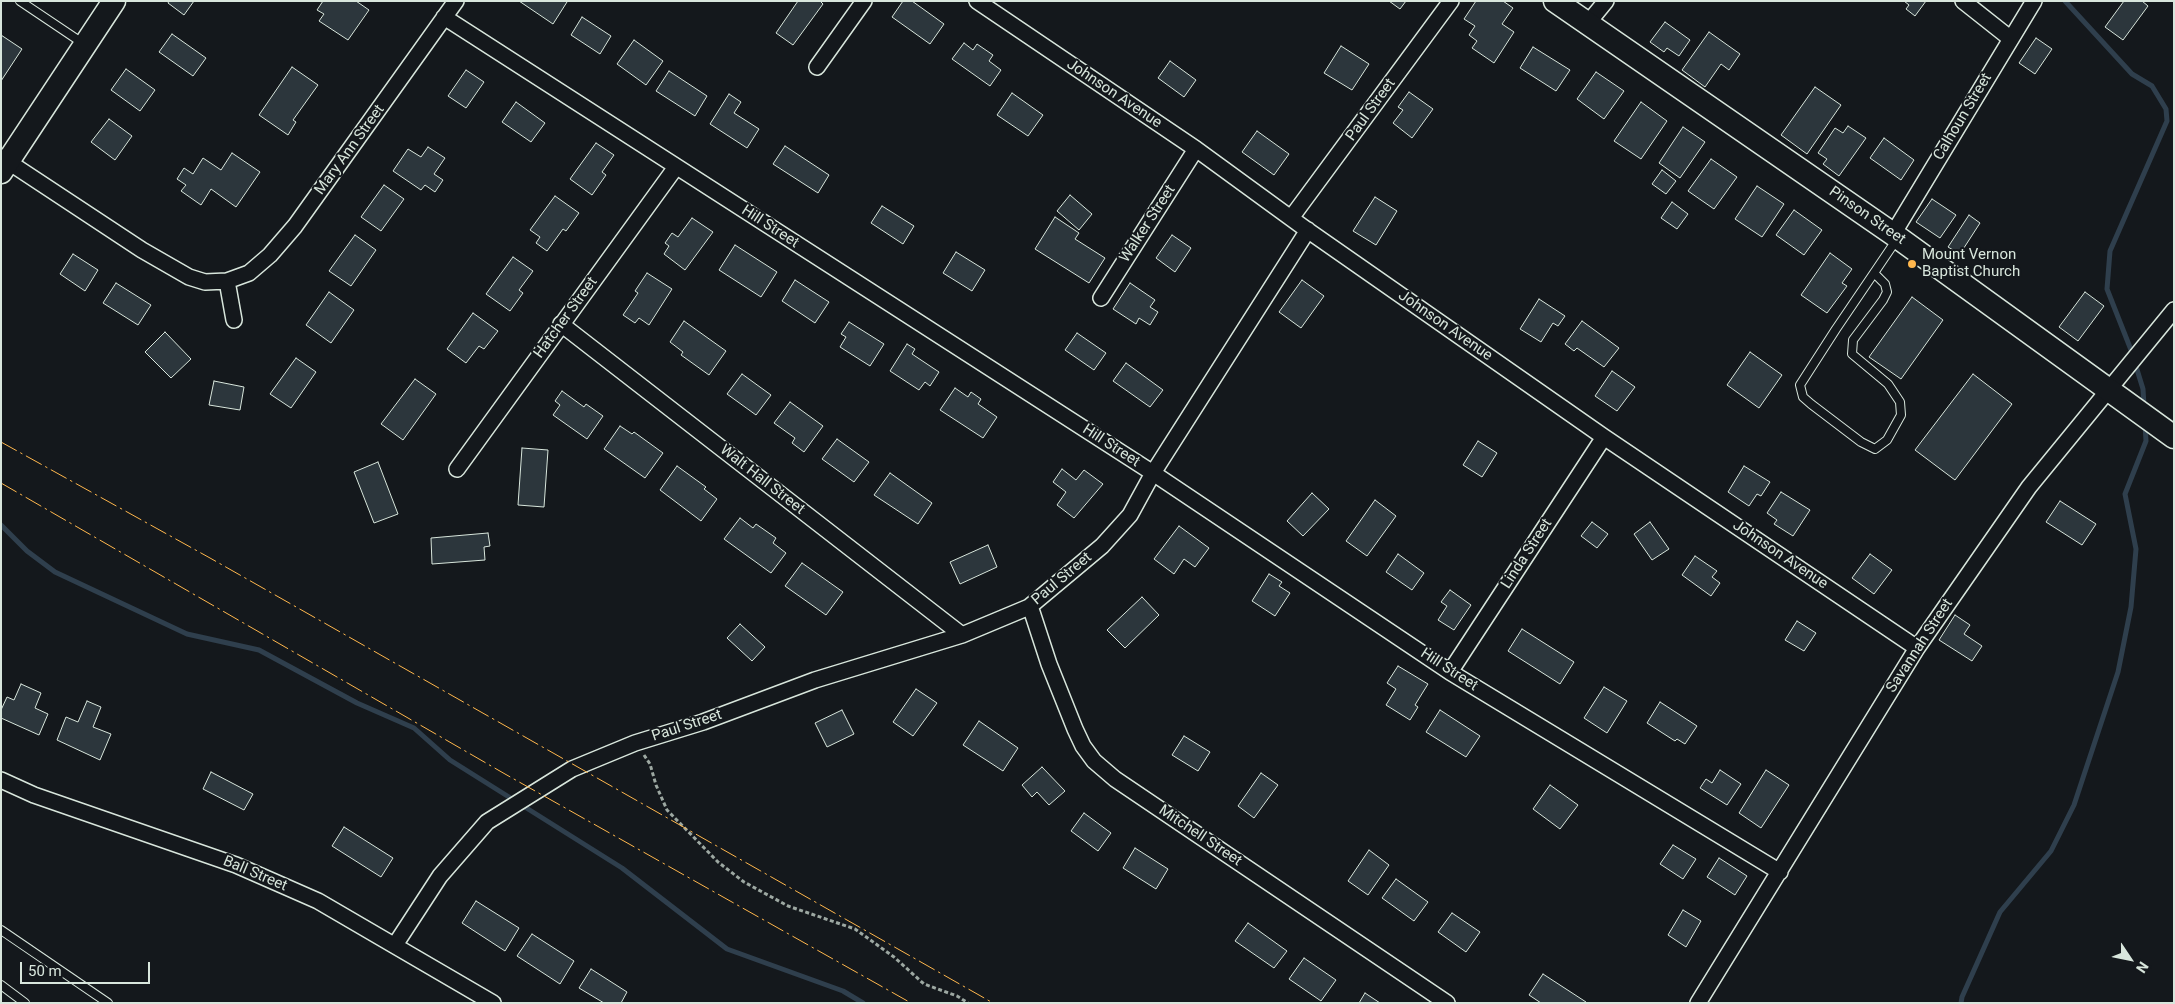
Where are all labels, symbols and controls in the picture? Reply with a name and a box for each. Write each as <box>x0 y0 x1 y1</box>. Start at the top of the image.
street label: Johnson Avenue <box>1063 56 1165 132</box>
street label: Calhoun Street <box>1930 70 1996 164</box>
street label: Paul Street <box>1342 75 1400 145</box>
street label: Mary Ann Street <box>311 101 389 199</box>
street label: Walker Street <box>1116 182 1180 266</box>
street label: Pinson Street <box>1825 183 1909 249</box>
street label: Hill Street <box>738 202 802 252</box>
place label: Mount Vernon Baptist Church <box>1922 246 2020 281</box>
marker: Mount Vernon Baptist Church <box>1906 258 1918 270</box>
street label: Hatcher Street <box>530 274 602 362</box>
street label: Johnson Avenue <box>1394 287 1496 365</box>
street label: Hill Street <box>1079 421 1143 471</box>
street label: Walt Hall Street <box>716 441 808 519</box>
street label: Linda Street <box>1498 516 1556 592</box>
street label: Johnson Avenue <box>1729 517 1831 593</box>
street label: Paul Street <box>1028 549 1096 609</box>
street label: Savannah Street <box>1883 596 1957 696</box>
street label: Hill Street <box>1417 645 1481 695</box>
street label: Paul Street <box>650 706 724 746</box>
street label: Mitchell Street <box>1155 802 1245 870</box>
street label: Ball Street <box>220 852 290 896</box>
north arrow <box>2105 934 2155 984</box>
scale bar <box>22 952 152 984</box>
text: N <box>2133 959 2152 976</box>
text: 50 m <box>28 962 62 980</box>

